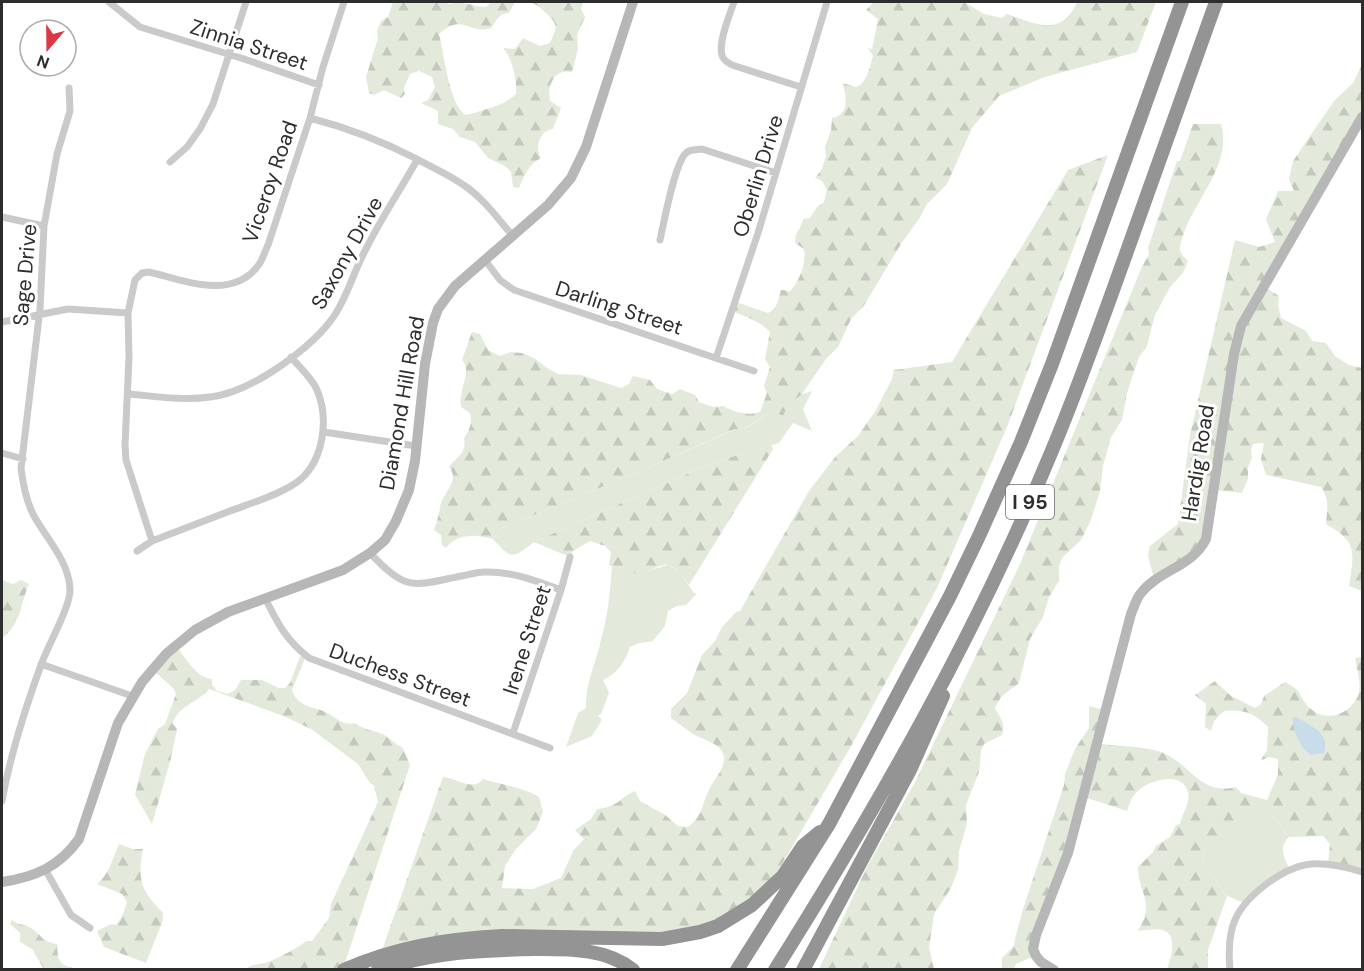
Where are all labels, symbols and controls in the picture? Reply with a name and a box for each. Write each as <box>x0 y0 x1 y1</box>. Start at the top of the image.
street label: Zinnia Street <box>187 13 311 77</box>
north arrow <box>18 18 78 78</box>
text: N <box>34 50 52 73</box>
street label: Oberlin Drive <box>726 112 790 240</box>
street label: Viceroy Road <box>236 117 304 247</box>
street label: Saxony Drive <box>305 192 390 314</box>
street label: Sage Drive <box>7 223 43 327</box>
street label: Darling Street <box>552 274 686 342</box>
street label: Diamond Hill Road <box>373 314 431 492</box>
street label: Hardig Road <box>1175 403 1221 523</box>
road number: I 95 <box>1006 485 1054 519</box>
street label: Irene Street <box>496 582 558 698</box>
street label: Duchess Street <box>325 636 475 714</box>

